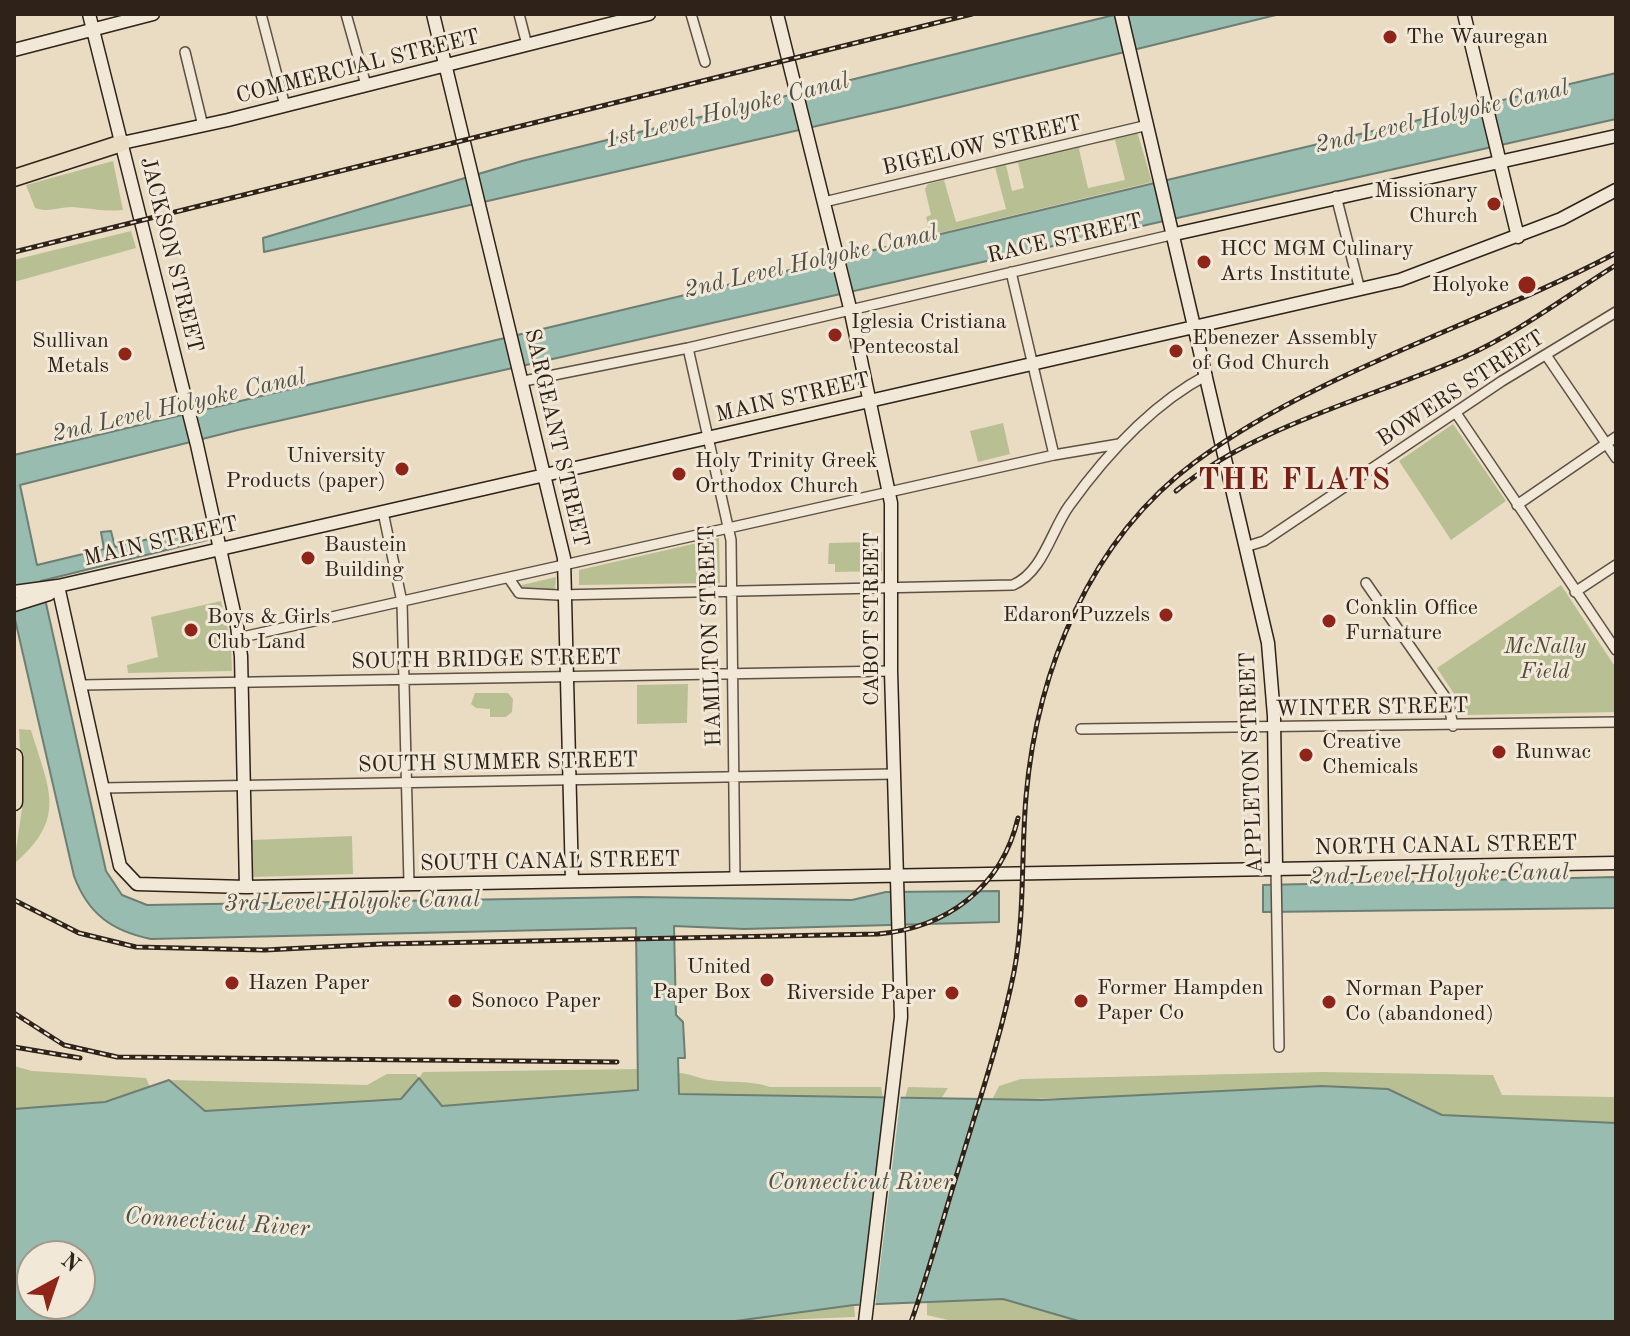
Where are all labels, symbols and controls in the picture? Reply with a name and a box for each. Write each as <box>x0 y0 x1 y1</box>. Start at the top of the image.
street label: COMMERCIAL STREET <box>233 24 483 110</box>
place label: The Wauregan <box>1406 24 1548 50</box>
marker: The Wauregan <box>1381 28 1399 46</box>
water label: 1st Level Holyoke Canal <box>602 67 852 155</box>
water label: 2nd Level Holyoke Canal <box>1312 74 1572 160</box>
street label: BIGELOW STREET <box>880 110 1084 182</box>
street label: JACKSON STREET <box>134 154 208 356</box>
place label: Missionary Church <box>1374 178 1478 230</box>
marker: Missionary Church <box>1485 195 1503 213</box>
street label: RACE STREET <box>985 208 1145 270</box>
water label: 2nd Level Holyoke Canal <box>681 219 941 305</box>
place label: HCC MGM Culinary Arts Institute <box>1220 236 1414 288</box>
marker: HCC MGM Culinary Arts Institute <box>1195 253 1213 271</box>
place label: Holyoke <box>1432 272 1509 298</box>
marker: Holyoke <box>1516 274 1538 296</box>
place label: Iglesia Cristiana Pentecostal <box>851 309 1007 360</box>
place label: Ebenezer Assembly of God Church <box>1192 325 1378 376</box>
street label: BOWERS STREET <box>1372 325 1550 453</box>
street label: SARGEANT STREET <box>518 326 594 550</box>
marker: Iglesia Cristiana Pentecostal <box>826 326 844 344</box>
place label: Sullivan Metals <box>32 328 109 380</box>
marker: Ebenezer Assembly of God Church <box>1167 342 1185 360</box>
marker: Sullivan Metals <box>116 345 134 363</box>
water label: 2nd Level Holyoke Canal <box>49 363 309 449</box>
street label: MAIN STREET <box>713 367 873 429</box>
place label: University Products (paper) <box>226 443 386 494</box>
place label: Holy Trinity Greek Orthodox Church <box>695 448 878 500</box>
marker: University Products (paper) <box>393 460 411 478</box>
district label: THE FLATS <box>1198 463 1392 499</box>
marker: Holy Trinity Greek Orthodox Church <box>670 465 688 483</box>
street label: MAIN STREET <box>81 511 241 573</box>
street label: HAMILTON STREET <box>694 525 728 747</box>
place label: Baustein Building <box>324 532 407 584</box>
street label: CABOT STREET <box>859 532 885 706</box>
marker: Baustein Building <box>299 549 317 567</box>
place label: Conklin Office Furnature <box>1345 595 1478 646</box>
place label: Edaron Puzzels <box>1003 602 1150 628</box>
place label: Boys & Girls Club Land <box>207 604 330 656</box>
marker: Edaron Puzzels <box>1157 606 1175 624</box>
marker: Conklin Office Furnature <box>1320 612 1338 630</box>
marker: Boys & Girls Club Land <box>182 621 200 639</box>
park label: McNally Field <box>1504 634 1586 686</box>
street label: SOUTH BRIDGE STREET <box>351 644 621 676</box>
street label: APPLETON STREET <box>1235 652 1269 874</box>
street label: WINTER STREET <box>1275 693 1469 723</box>
place label: Creative Chemicals <box>1322 729 1418 780</box>
place label: Runwac <box>1515 739 1591 765</box>
marker: Runwac <box>1490 743 1508 761</box>
marker: Creative Chemicals <box>1297 746 1315 764</box>
street label: SOUTH SUMMER STREET <box>358 747 638 779</box>
street label: NORTH CANAL STREET <box>1314 831 1578 861</box>
street label: SOUTH CANAL STREET <box>420 847 680 877</box>
water label: 2nd Level Holyoke Canal <box>1309 858 1569 892</box>
water label: 3rd Level Holyoke Canal <box>224 885 480 919</box>
place label: United Paper Box <box>652 954 751 1006</box>
place label: Hazen Paper <box>248 970 369 996</box>
marker: United Paper Box <box>758 971 776 989</box>
marker: Hazen Paper <box>223 974 241 992</box>
place label: Former Hampden Paper Co <box>1097 975 1264 1026</box>
place label: Norman Paper Co (abandoned) <box>1345 976 1494 1028</box>
place label: Riverside Paper <box>786 980 936 1006</box>
marker: Riverside Paper <box>943 984 961 1002</box>
place label: Sonoco Paper <box>471 988 600 1014</box>
marker: Sonoco Paper <box>446 992 464 1010</box>
marker: Former Hampden Paper Co <box>1072 992 1090 1010</box>
marker: Norman Paper Co (abandoned) <box>1320 993 1338 1011</box>
water label: Connecticut River <box>767 1169 953 1197</box>
water label: Connecticut River <box>124 1202 310 1244</box>
north arrow <box>16 1240 96 1320</box>
text: N <box>57 1249 84 1277</box>

